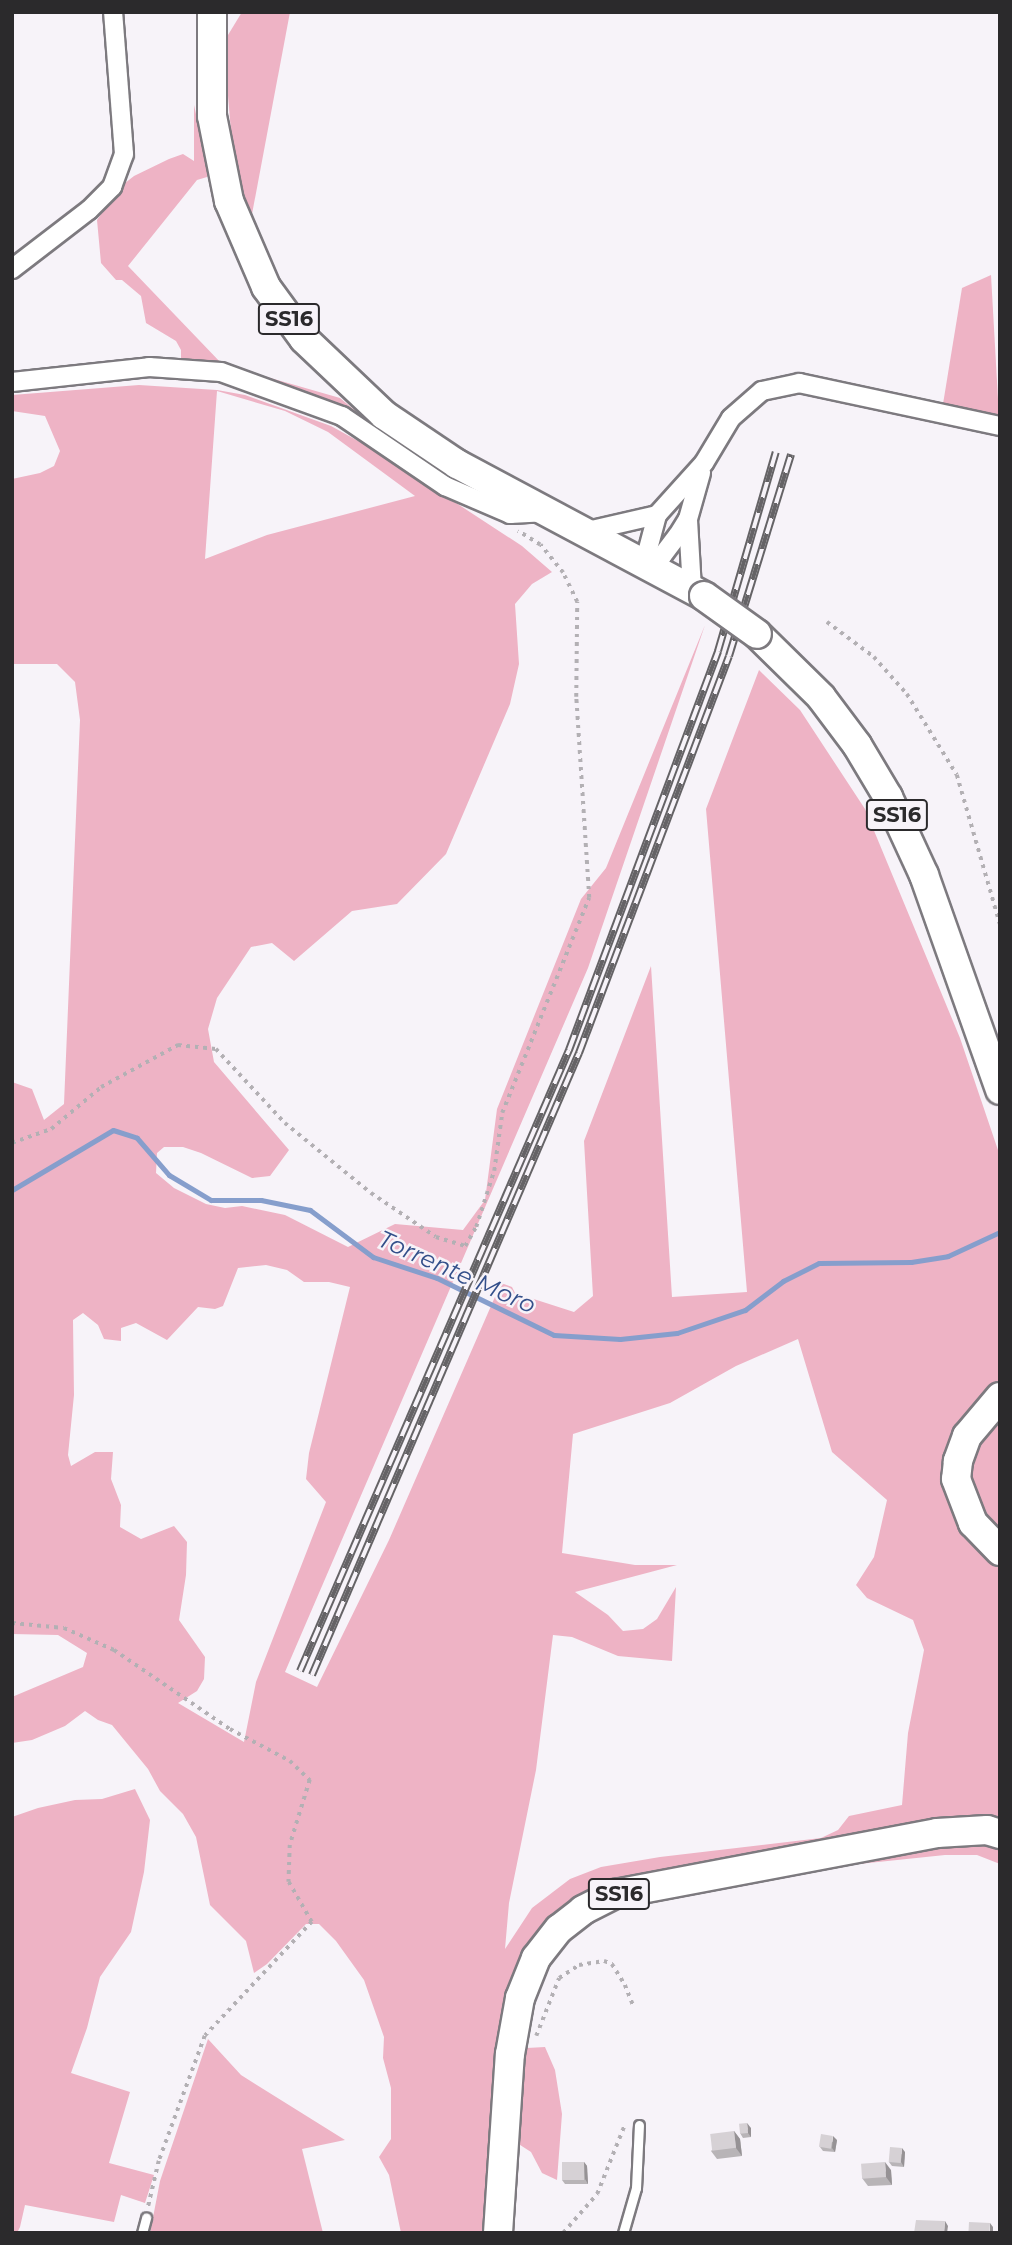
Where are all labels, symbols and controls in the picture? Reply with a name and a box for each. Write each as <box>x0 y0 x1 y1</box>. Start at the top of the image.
road number: SS16 <box>258 302 320 336</box>
road number: SS16 <box>866 798 928 832</box>
water label: Torrente Moro <box>374 1224 540 1320</box>
road number: SS16 <box>588 1876 650 1912</box>

